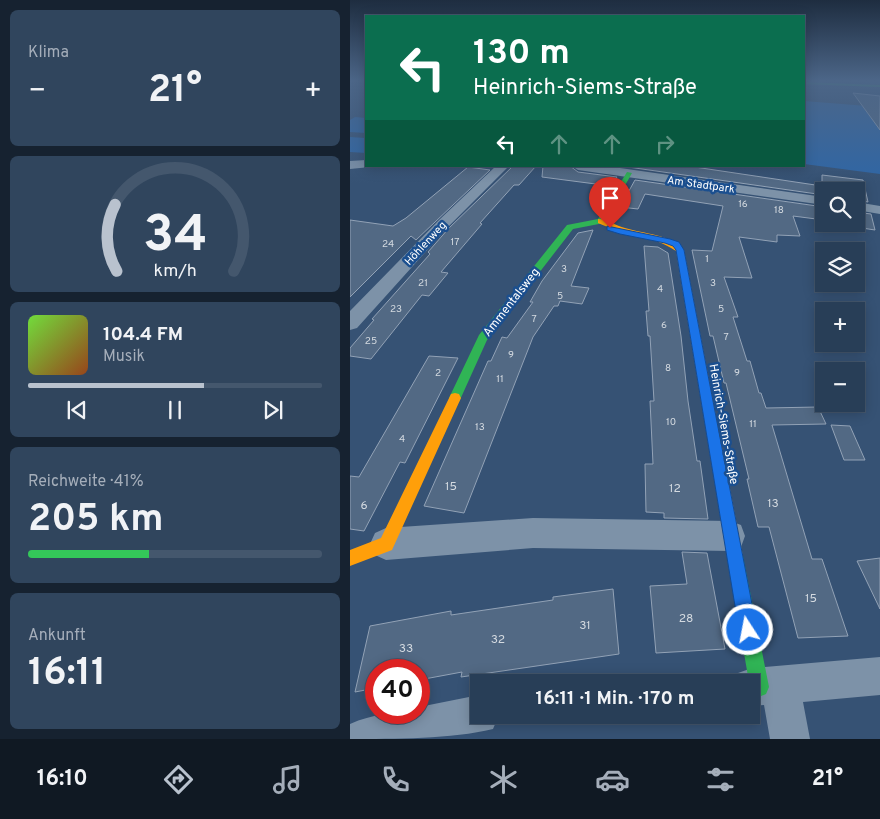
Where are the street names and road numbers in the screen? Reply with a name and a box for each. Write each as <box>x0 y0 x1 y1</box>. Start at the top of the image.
street label: Am Stadtpark <box>666 173 736 197</box>
street label: Höhlenweg <box>402 219 450 269</box>
street label: Ammentalsweg <box>480 265 544 340</box>
street label: Heinrich-Siems-Straße <box>705 363 741 486</box>

